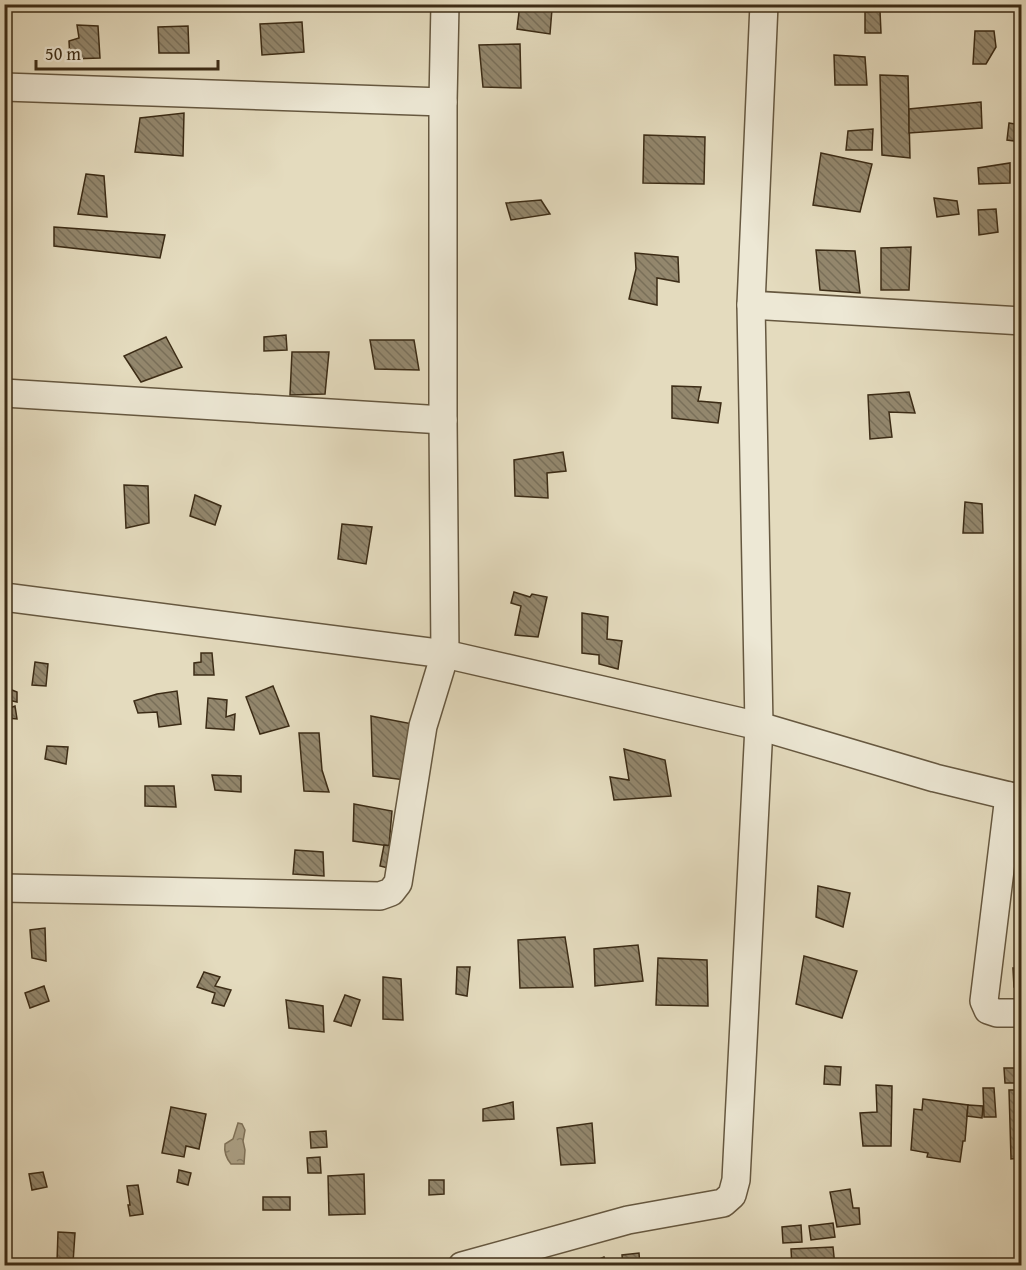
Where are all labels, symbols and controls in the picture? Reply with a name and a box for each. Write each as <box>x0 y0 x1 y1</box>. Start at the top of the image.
scale bar <box>36 33 218 71</box>
text: 50 m <box>45 40 81 67</box>

